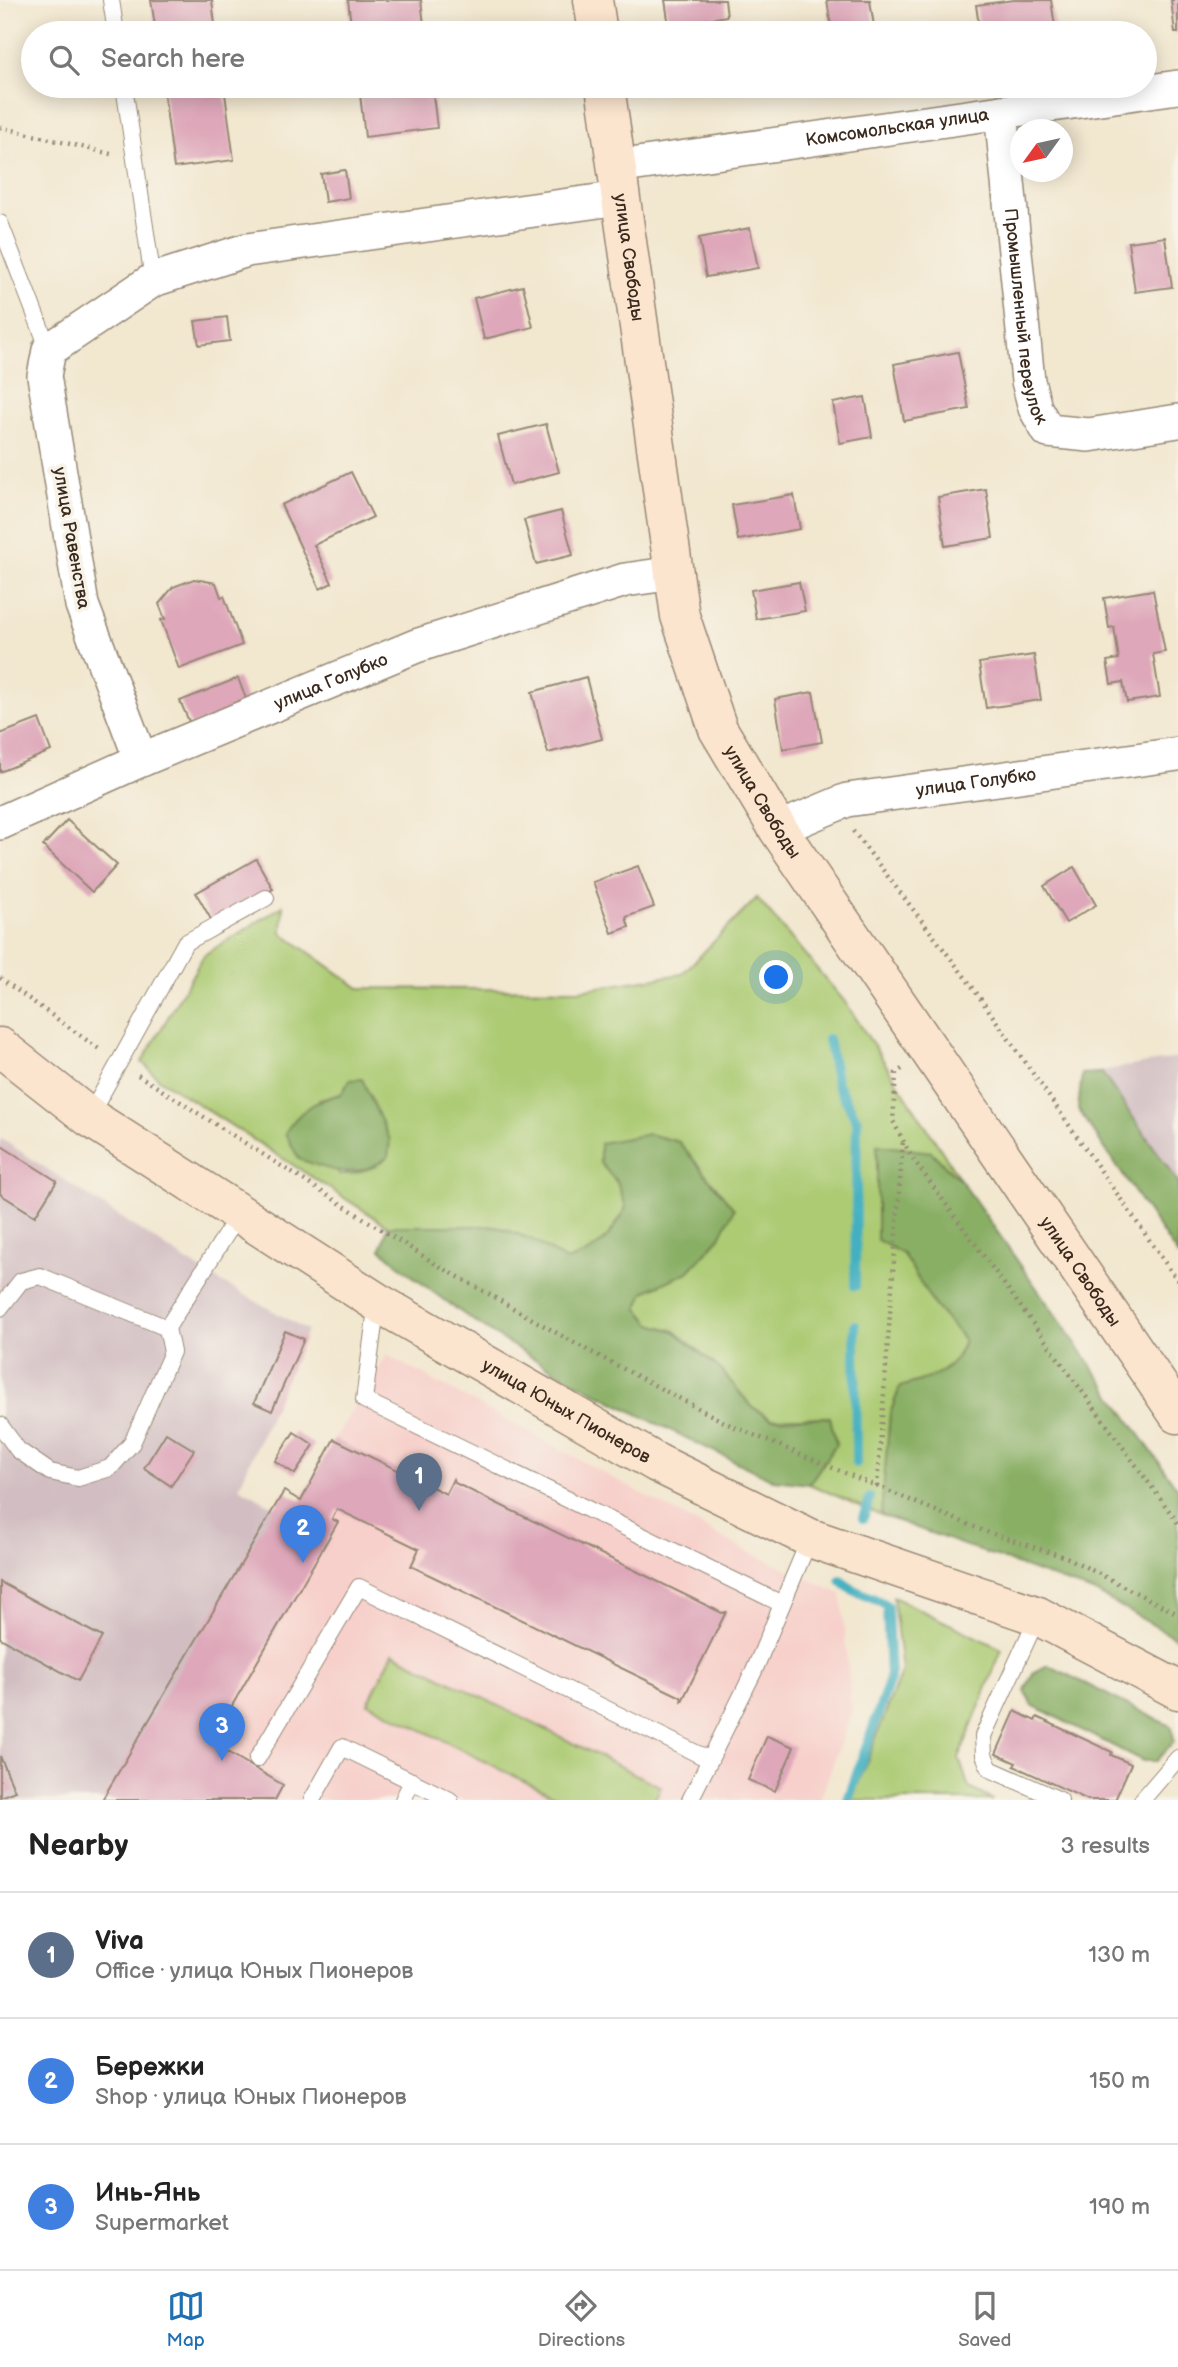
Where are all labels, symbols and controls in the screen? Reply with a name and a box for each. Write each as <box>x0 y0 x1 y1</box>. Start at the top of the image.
search box <box>21 21 1157 98</box>
icon: search <box>45 41 83 79</box>
text: Search here <box>101 44 245 75</box>
street label: Комсомольская улица <box>804 104 991 151</box>
north arrow <box>1010 119 1073 182</box>
street label: улица Свободы <box>609 192 648 322</box>
street label: Промышленный переулок <box>1000 207 1052 429</box>
street label: улица Равенства <box>49 466 94 611</box>
street label: улица Голубко <box>271 649 391 715</box>
street label: улица Свободы <box>720 742 805 863</box>
street label: улица Голубко <box>915 764 1037 801</box>
your location <box>759 960 793 994</box>
street label: улица Свободы <box>1035 1213 1125 1331</box>
street label: улица Юных Пионеров <box>478 1355 655 1468</box>
pin: 1 <box>396 1453 442 1511</box>
pin: 2 <box>280 1505 326 1563</box>
pin: 3 <box>199 1703 245 1761</box>
text: Nearby <box>28 1828 128 1864</box>
text: 3 results <box>1061 1832 1150 1860</box>
text: Viva <box>95 1926 144 1957</box>
text: 1 <box>46 1941 56 1969</box>
text: 130 m <box>1088 1941 1150 1969</box>
text: Office · улица Юных Пионеров <box>95 1957 413 1985</box>
text: Бережки <box>95 2052 205 2083</box>
text: 2 <box>44 2067 58 2095</box>
text: 150 m <box>1089 2067 1150 2095</box>
text: Shop · улица Юных Пионеров <box>95 2083 407 2111</box>
text: Инь-Янь <box>95 2178 200 2209</box>
text: 3 <box>44 2193 58 2221</box>
text: 190 m <box>1089 2193 1150 2221</box>
text: Supermarket <box>95 2209 229 2237</box>
tab: Map <box>167 2287 205 2352</box>
tab: Directions <box>538 2287 625 2352</box>
tab: Saved <box>958 2287 1011 2352</box>

